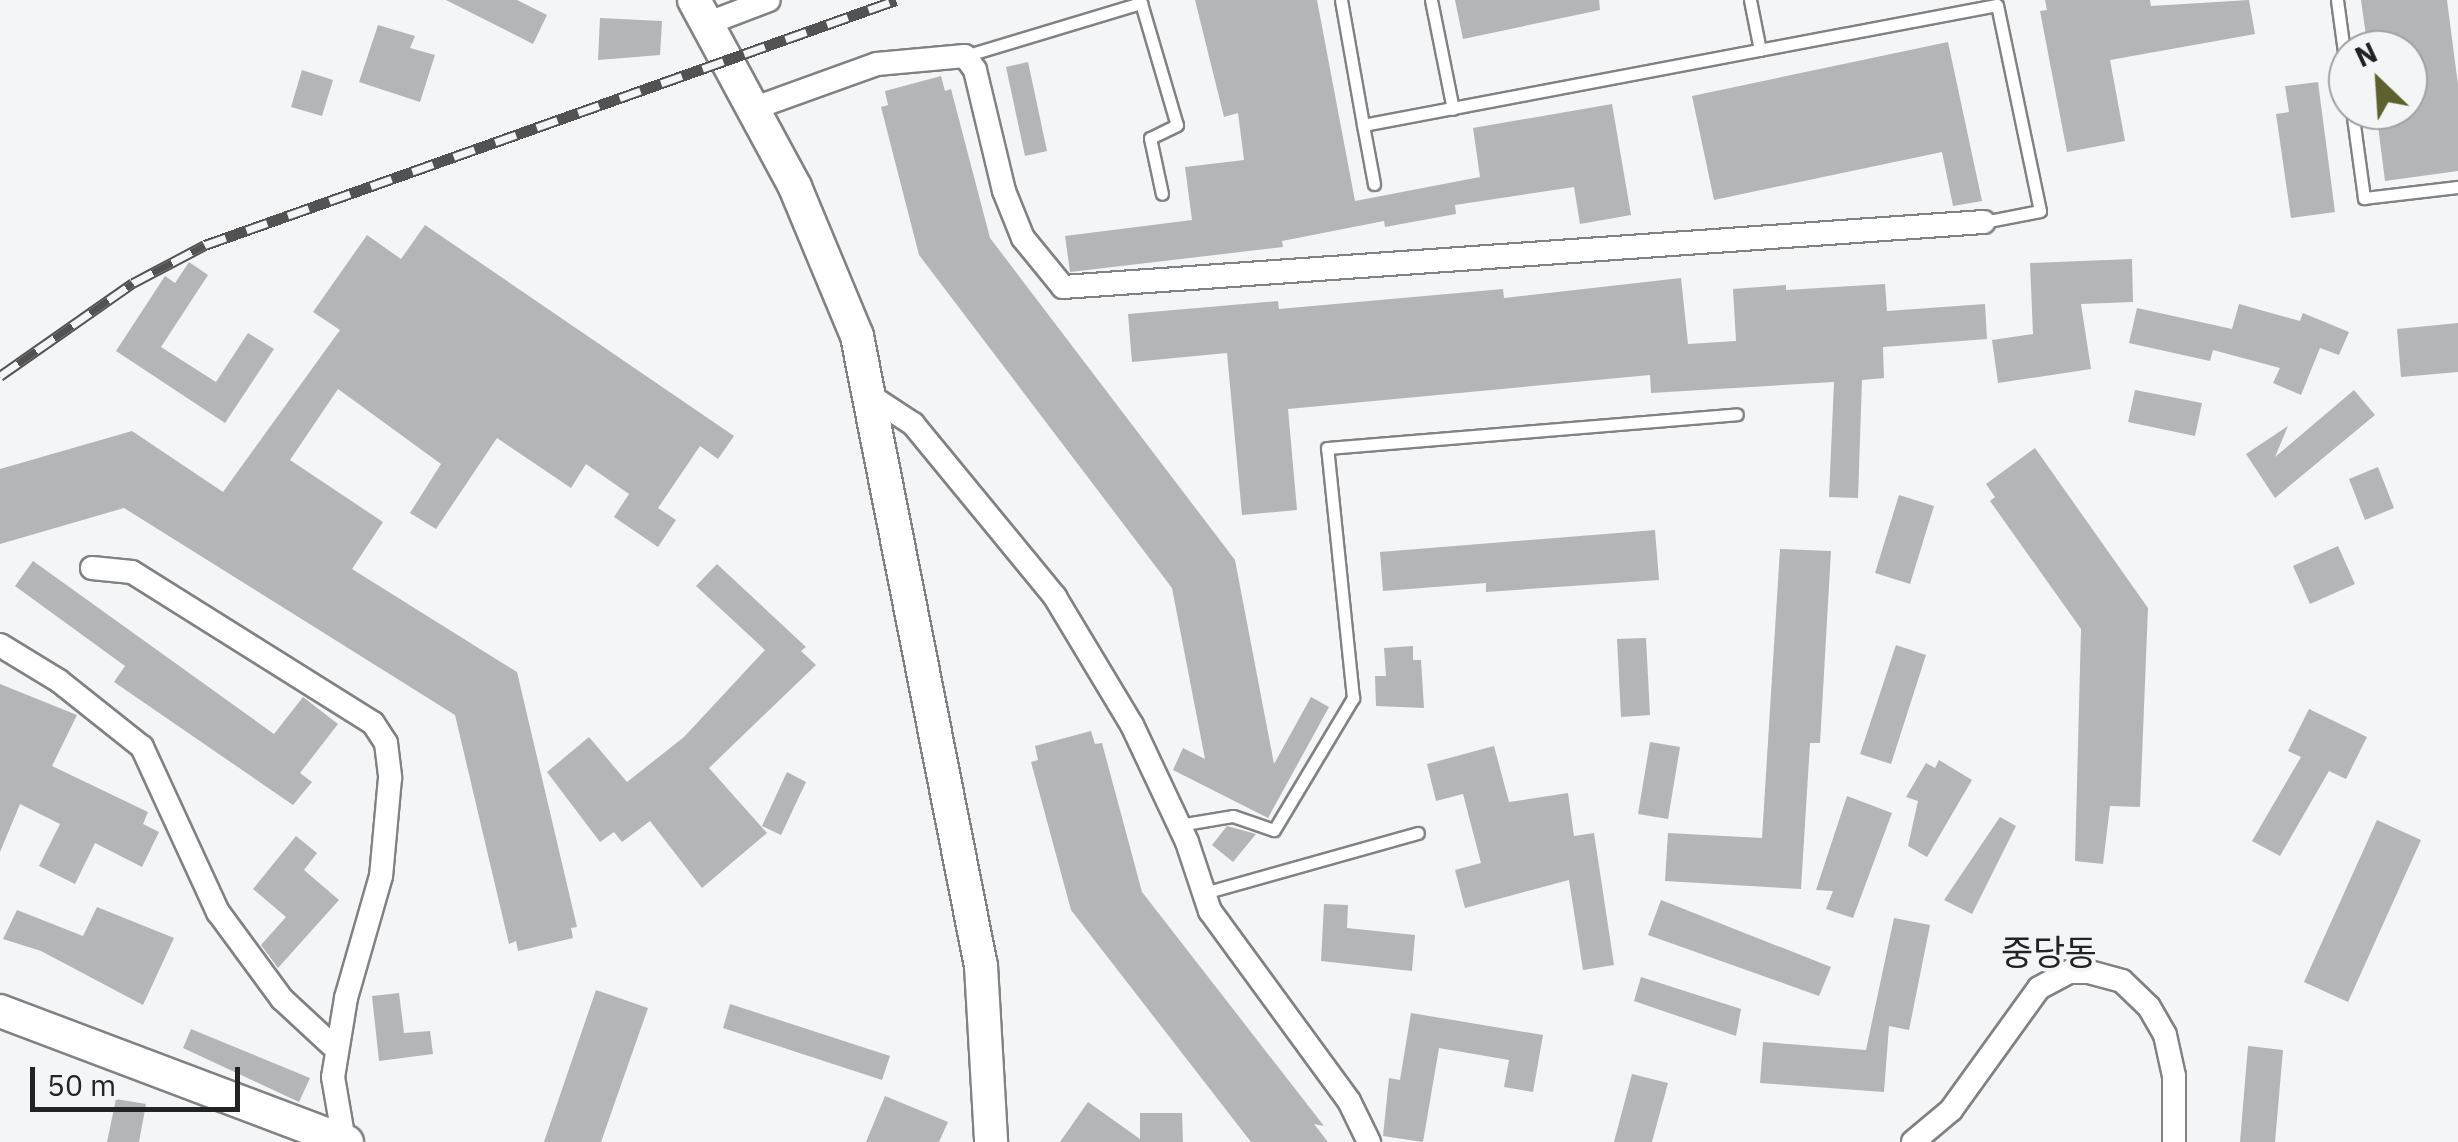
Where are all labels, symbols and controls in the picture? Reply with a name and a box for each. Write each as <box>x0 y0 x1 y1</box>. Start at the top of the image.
north arrow <box>2328 30 2428 130</box>
text: N <box>2349 33 2383 75</box>
district label: 중당동 <box>2001 931 2097 973</box>
scale bar <box>35 1047 245 1109</box>
text: 50 m <box>47 1065 116 1104</box>

